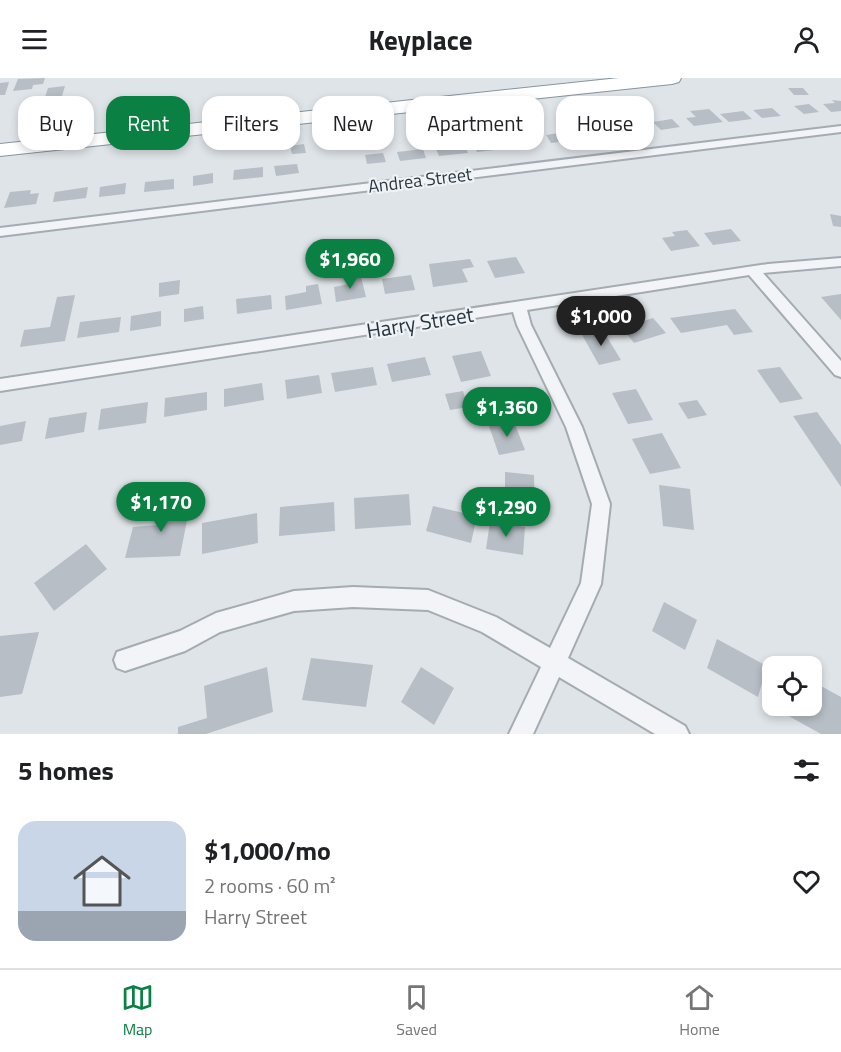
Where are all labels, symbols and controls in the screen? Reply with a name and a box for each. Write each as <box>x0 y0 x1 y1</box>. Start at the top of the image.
text: Keyplace <box>368 19 473 60</box>
icon: menu <box>18 23 51 56</box>
icon: person <box>790 23 823 56</box>
chip: Buy <box>18 96 94 150</box>
chip: Rent <box>106 96 190 150</box>
chip: Filters <box>202 96 300 150</box>
chip: New <box>312 96 394 150</box>
chip: Apartment <box>406 96 544 150</box>
chip: House <box>556 96 654 150</box>
street label: Andrea Street <box>367 160 474 200</box>
pin: $1,960 <box>301 239 399 290</box>
text: $1,960 <box>319 243 381 274</box>
pin: $1,000 <box>552 296 650 347</box>
street label: Harry Street <box>364 298 477 346</box>
text: $1,000 <box>570 300 632 331</box>
pin: $1,360 <box>458 387 556 438</box>
text: $1,360 <box>476 391 538 422</box>
pin: $1,170 <box>112 482 210 533</box>
text: $1,170 <box>130 486 192 517</box>
pin: $1,290 <box>457 487 555 538</box>
text: $1,290 <box>475 491 537 522</box>
map controls <box>762 656 822 716</box>
button: locate <box>762 656 822 716</box>
text: 5 homes <box>18 751 114 790</box>
icon: filters <box>790 754 823 787</box>
text: $1,000/mo <box>204 831 331 870</box>
icon: home <box>66 845 138 917</box>
icon: heart <box>790 865 823 898</box>
text: 2 rooms · 60 m² <box>204 870 336 901</box>
text: Harry Street <box>204 901 307 932</box>
tab: Map <box>121 981 154 1041</box>
tab: Saved <box>396 981 437 1041</box>
tab: Home <box>679 981 720 1041</box>

